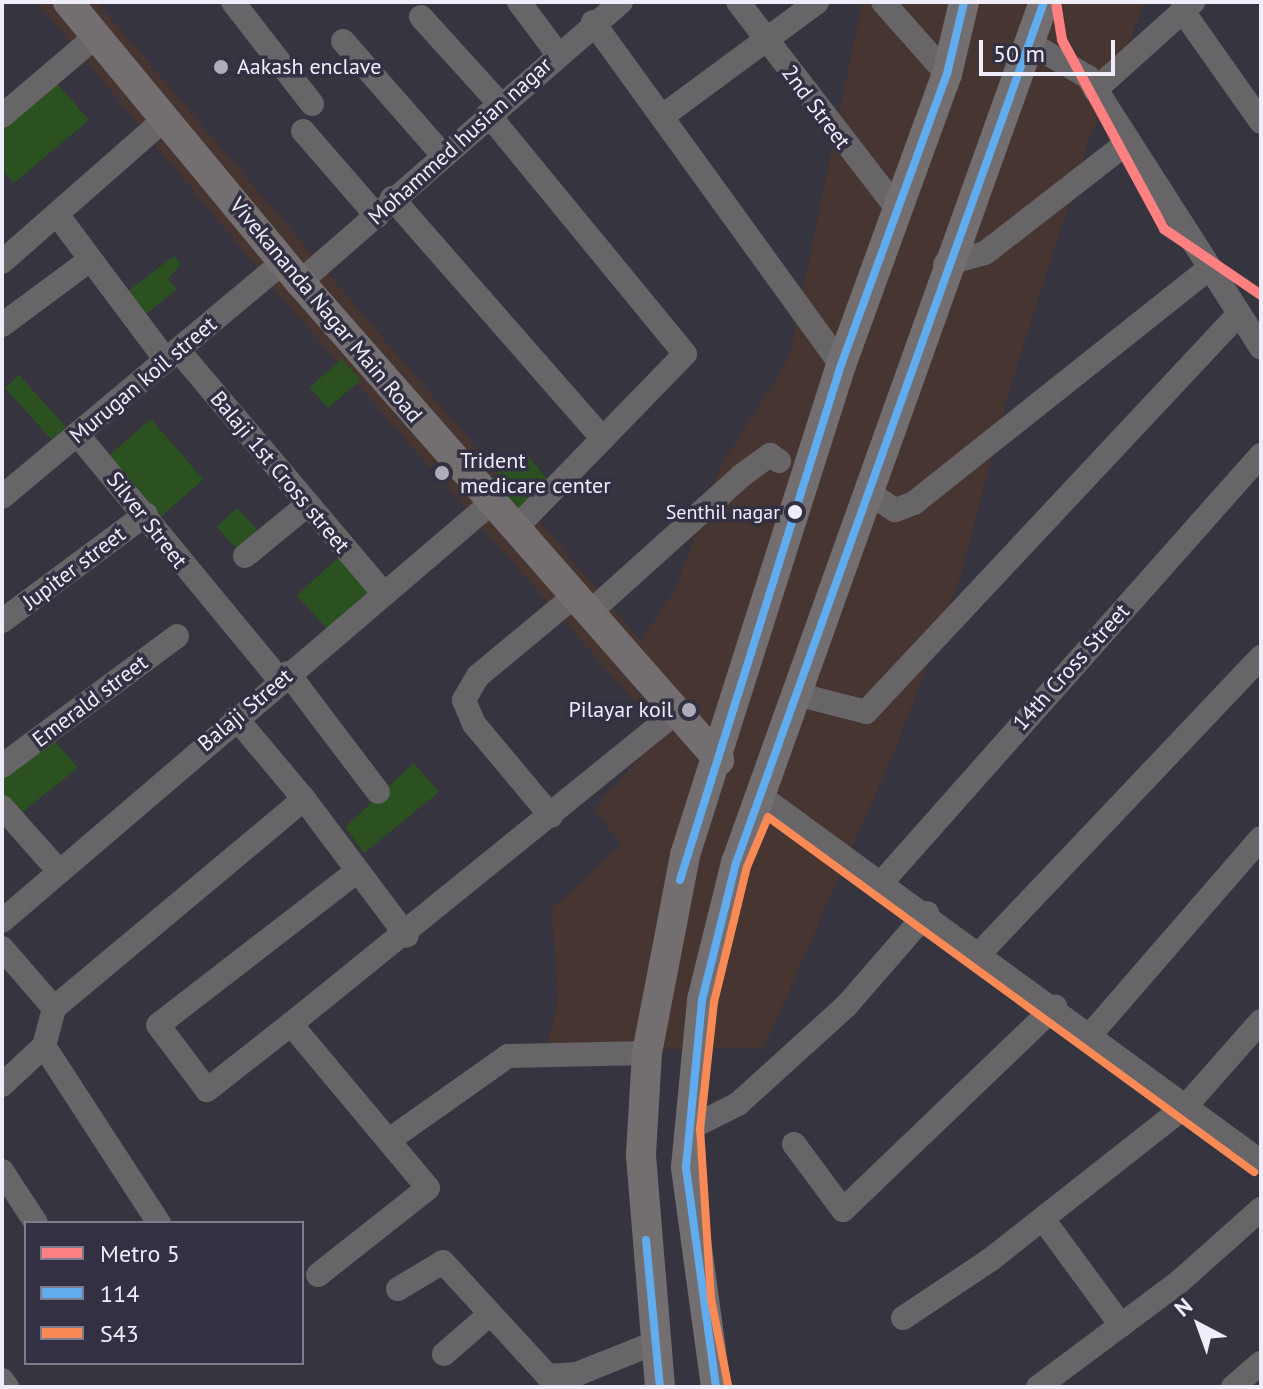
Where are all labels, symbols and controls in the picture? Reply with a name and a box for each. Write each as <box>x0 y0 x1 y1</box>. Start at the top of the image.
scale bar <box>983 24 1119 74</box>
text: 50 m <box>993 38 1045 69</box>
street label: Mohammed husian nagar <box>363 52 557 230</box>
place label: Aakash enclave <box>237 54 381 80</box>
marker: Aakash enclave <box>212 58 230 76</box>
street label: 2nd Street <box>776 60 856 154</box>
street label: Vivekananda Nagar Main Road <box>224 192 428 428</box>
street label: Murugan koil street <box>64 311 222 449</box>
street label: Balaji 1st Cross street <box>205 386 355 558</box>
place label: Trident medicare center <box>460 447 611 498</box>
marker: Trident medicare center <box>431 462 453 484</box>
street label: Silver Street <box>101 467 193 573</box>
place label: Senthil nagar <box>666 500 780 524</box>
marker: Senthil nagar <box>787 504 803 520</box>
street label: Jupiter street <box>18 521 130 615</box>
street label: 14th Cross Street <box>1007 598 1135 736</box>
street label: Emerald street <box>27 649 153 753</box>
street label: Balaji Street <box>192 663 298 757</box>
place label: Pilayar koil <box>569 697 673 723</box>
marker: Pilayar koil <box>680 701 698 719</box>
legend <box>24 1221 304 1365</box>
text: Metro 5 <box>100 1238 180 1269</box>
text: 114 <box>100 1278 139 1309</box>
north arrow <box>1159 1285 1239 1365</box>
text: N <box>1169 1292 1198 1322</box>
text: S43 <box>100 1318 139 1349</box>

